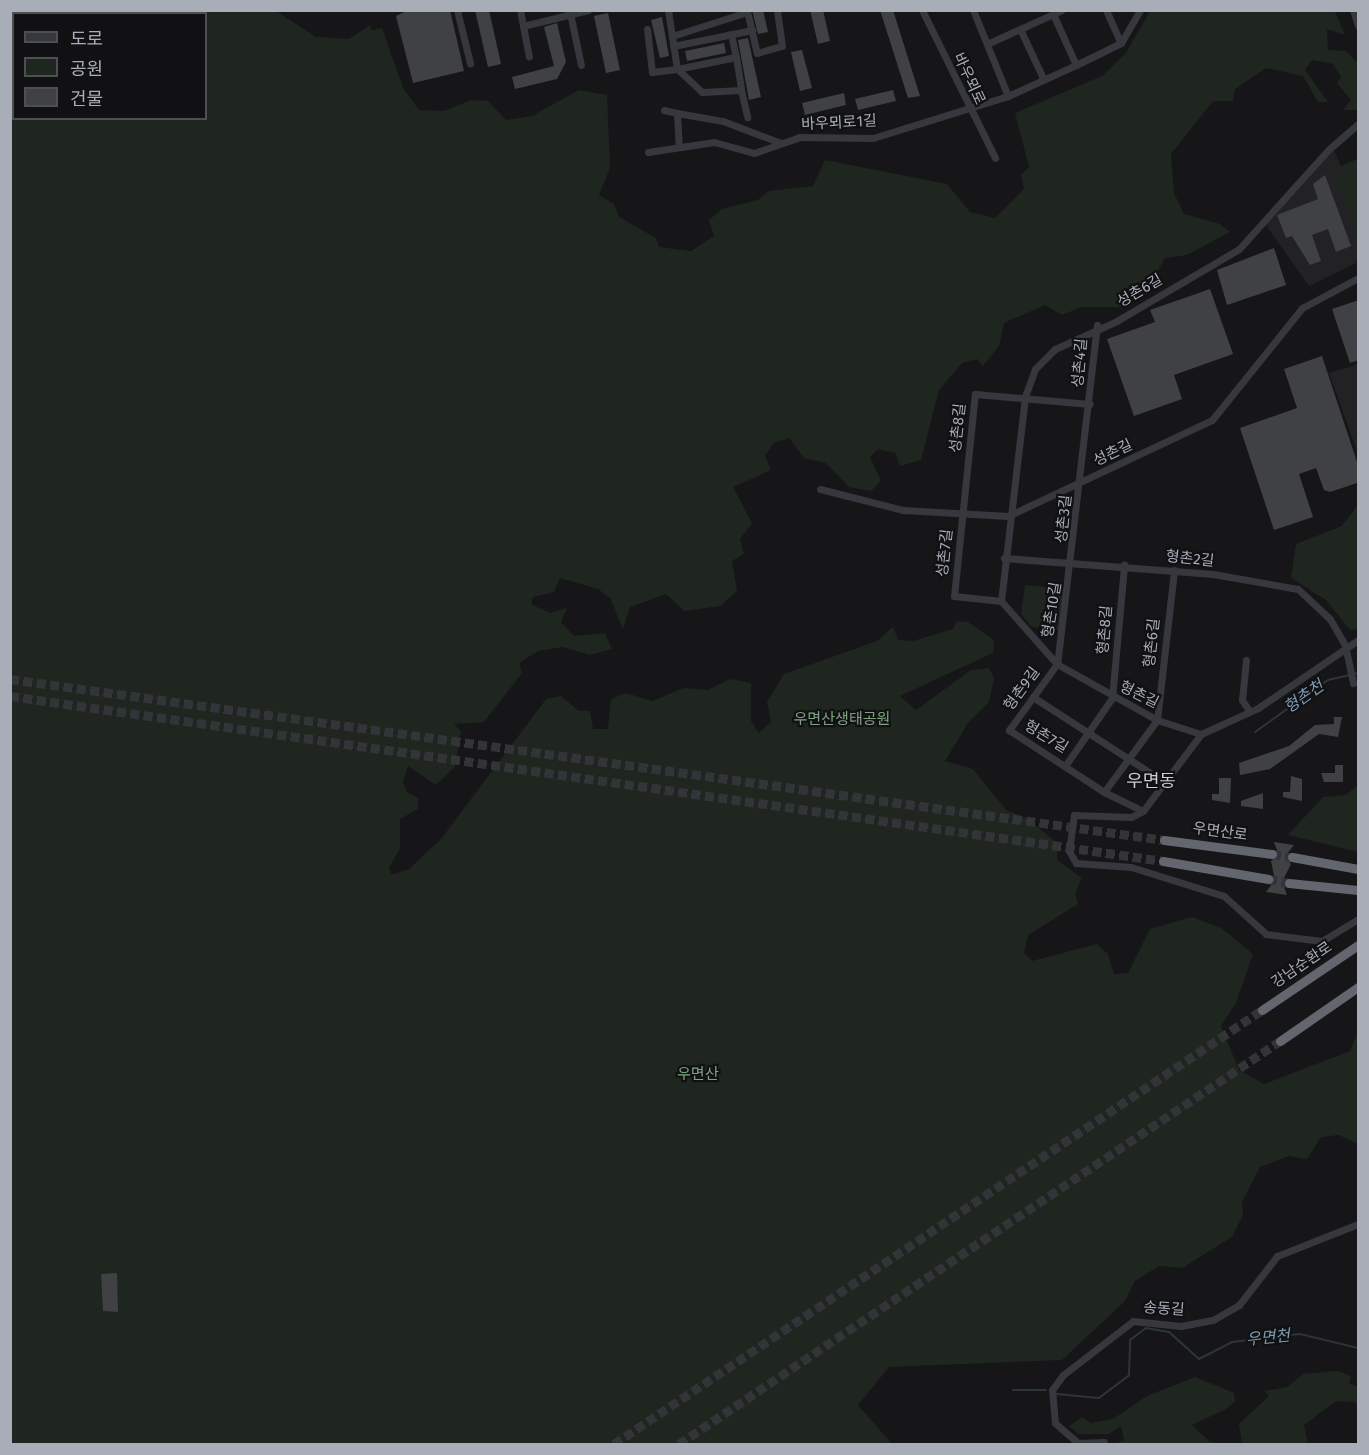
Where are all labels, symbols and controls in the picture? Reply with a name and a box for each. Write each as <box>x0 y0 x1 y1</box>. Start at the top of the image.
legend <box>12 12 207 120</box>
text: 도로 <box>70 28 103 50</box>
street label: 바우뫼로 <box>949 50 989 108</box>
text: 공원 <box>70 58 103 80</box>
text: 건물 <box>70 88 103 110</box>
street label: 바우뫼로1길 <box>801 112 877 134</box>
street label: 성촌6길 <box>1114 271 1166 311</box>
street label: 성촌4길 <box>1069 338 1091 388</box>
street label: 성촌8길 <box>946 402 970 454</box>
street label: 성촌길 <box>1090 436 1136 470</box>
street label: 성촌3길 <box>1052 494 1076 544</box>
street label: 성촌7길 <box>934 528 956 578</box>
street label: 형촌2길 <box>1165 547 1215 571</box>
street label: 형촌10길 <box>1039 581 1065 639</box>
street label: 형촌8길 <box>1094 604 1116 656</box>
street label: 형촌6길 <box>1140 617 1164 669</box>
street label: 형촌9길 <box>1000 664 1044 714</box>
water label: 형촌천 <box>1280 676 1328 718</box>
street label: 형촌길 <box>1116 678 1162 712</box>
park label: 우면산생태공원 <box>794 711 890 729</box>
street label: 형촌7길 <box>1021 717 1071 757</box>
district label: 우면동 <box>1126 770 1176 792</box>
street label: 우면산로 <box>1191 819 1249 845</box>
street label: 강남순환로 <box>1268 938 1336 992</box>
park label: 우면산 <box>677 1066 719 1084</box>
street label: 송동길 <box>1143 1299 1185 1319</box>
water label: 우면천 <box>1245 1326 1291 1350</box>

